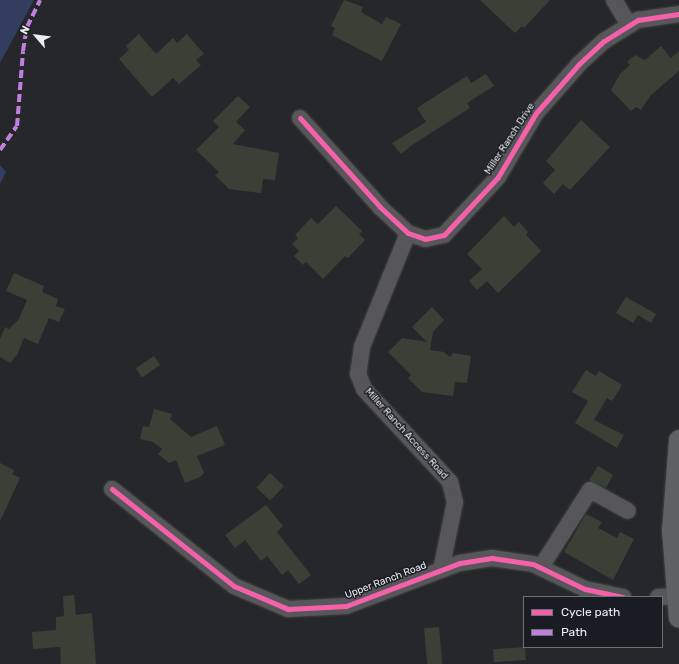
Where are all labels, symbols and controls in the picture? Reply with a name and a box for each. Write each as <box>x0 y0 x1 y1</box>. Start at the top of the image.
north arrow <box>16 16 56 56</box>
text: N <box>17 24 33 37</box>
street label: Miller Ranch Drive <box>482 101 538 177</box>
street label: Miller Ranch Access Road <box>362 386 450 482</box>
street label: Upper Ranch Road <box>343 560 429 602</box>
legend <box>523 596 663 648</box>
text: Cycle path <box>561 605 620 619</box>
text: Path <box>561 625 587 639</box>

